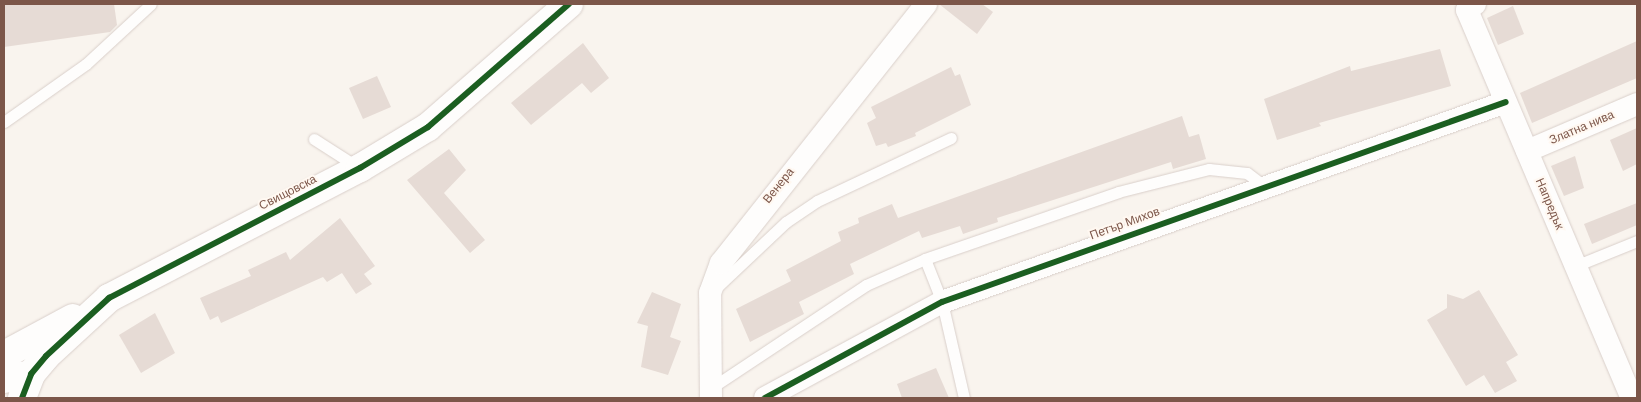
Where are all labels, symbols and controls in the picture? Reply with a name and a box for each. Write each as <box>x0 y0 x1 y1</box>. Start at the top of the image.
street label: Златна нива <box>1547 108 1617 148</box>
street label: Венера <box>760 165 798 207</box>
street label: Свищовска <box>257 172 319 214</box>
street label: Напредък <box>1532 176 1566 232</box>
street label: Петър Михов <box>1088 205 1162 243</box>

